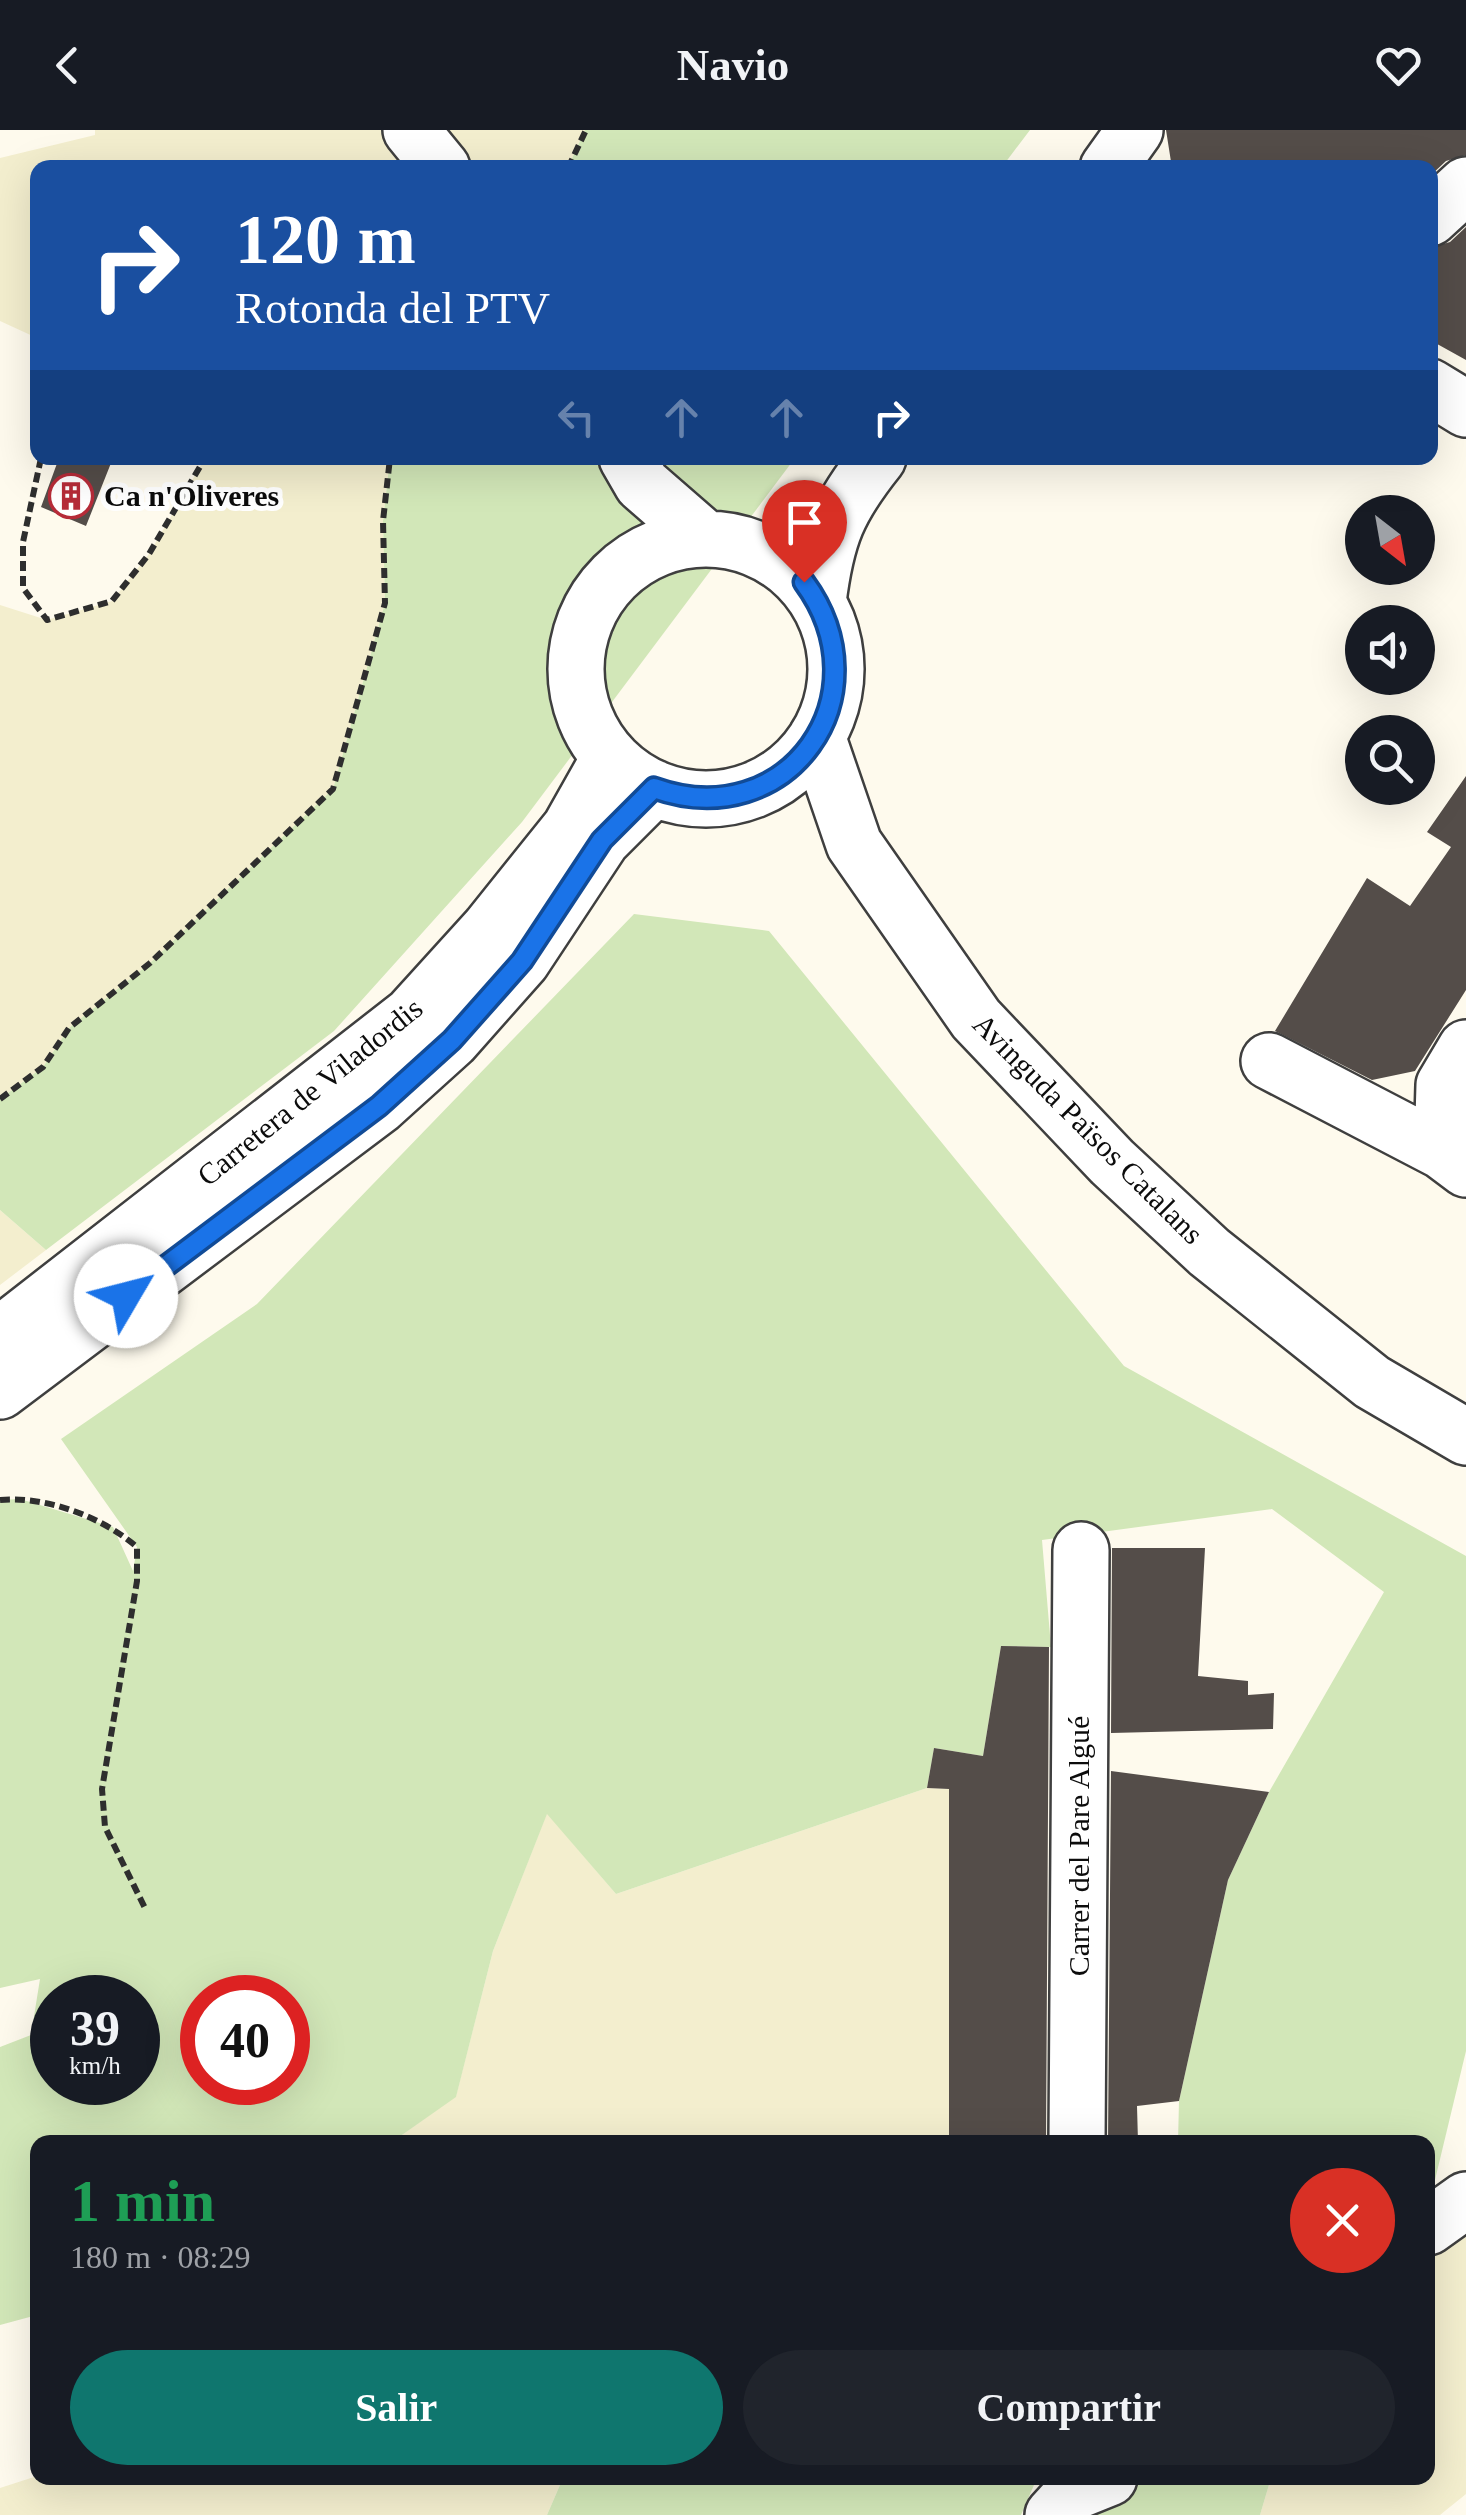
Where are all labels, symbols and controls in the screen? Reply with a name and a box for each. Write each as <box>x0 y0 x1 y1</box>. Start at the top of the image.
icon: back <box>40 38 95 93</box>
icon: heart <box>1371 38 1426 93</box>
text: Navio <box>677 40 789 90</box>
icon: right <box>70 200 200 330</box>
text: 120 m <box>235 201 416 278</box>
text: Rotonda del PTV <box>235 283 550 333</box>
icon: left <box>549 390 604 445</box>
icon: ahead <box>654 390 709 445</box>
icon: ahead <box>759 390 814 445</box>
icon: right <box>864 390 919 445</box>
building icon: Ca n'Oliveres <box>48 473 94 519</box>
place label: Ca n'Oliveres <box>104 479 279 512</box>
pin <box>762 480 847 583</box>
icon: arrive <box>777 495 832 550</box>
north arrow <box>1345 495 1435 585</box>
map controls <box>1345 495 1435 805</box>
button: sound <box>1345 605 1435 695</box>
button: search <box>1345 715 1435 805</box>
street label: Carretera de Viladordis <box>191 991 429 1192</box>
street label: Avinguda Països Catalans <box>967 1007 1210 1250</box>
position arrow <box>74 1244 178 1348</box>
street label: Carrer del Pare Algué <box>1062 1716 1095 1976</box>
speed limit sign: 40 <box>180 1975 310 2105</box>
text: 39 <box>70 2000 120 2056</box>
text: km/h <box>69 2052 121 2079</box>
text: 1 min <box>70 2168 215 2234</box>
button: close <box>1290 2168 1395 2273</box>
text: 180 m · 08:29 <box>70 2239 250 2275</box>
button: Salir <box>70 2350 723 2465</box>
button: Compartir <box>743 2350 1395 2465</box>

